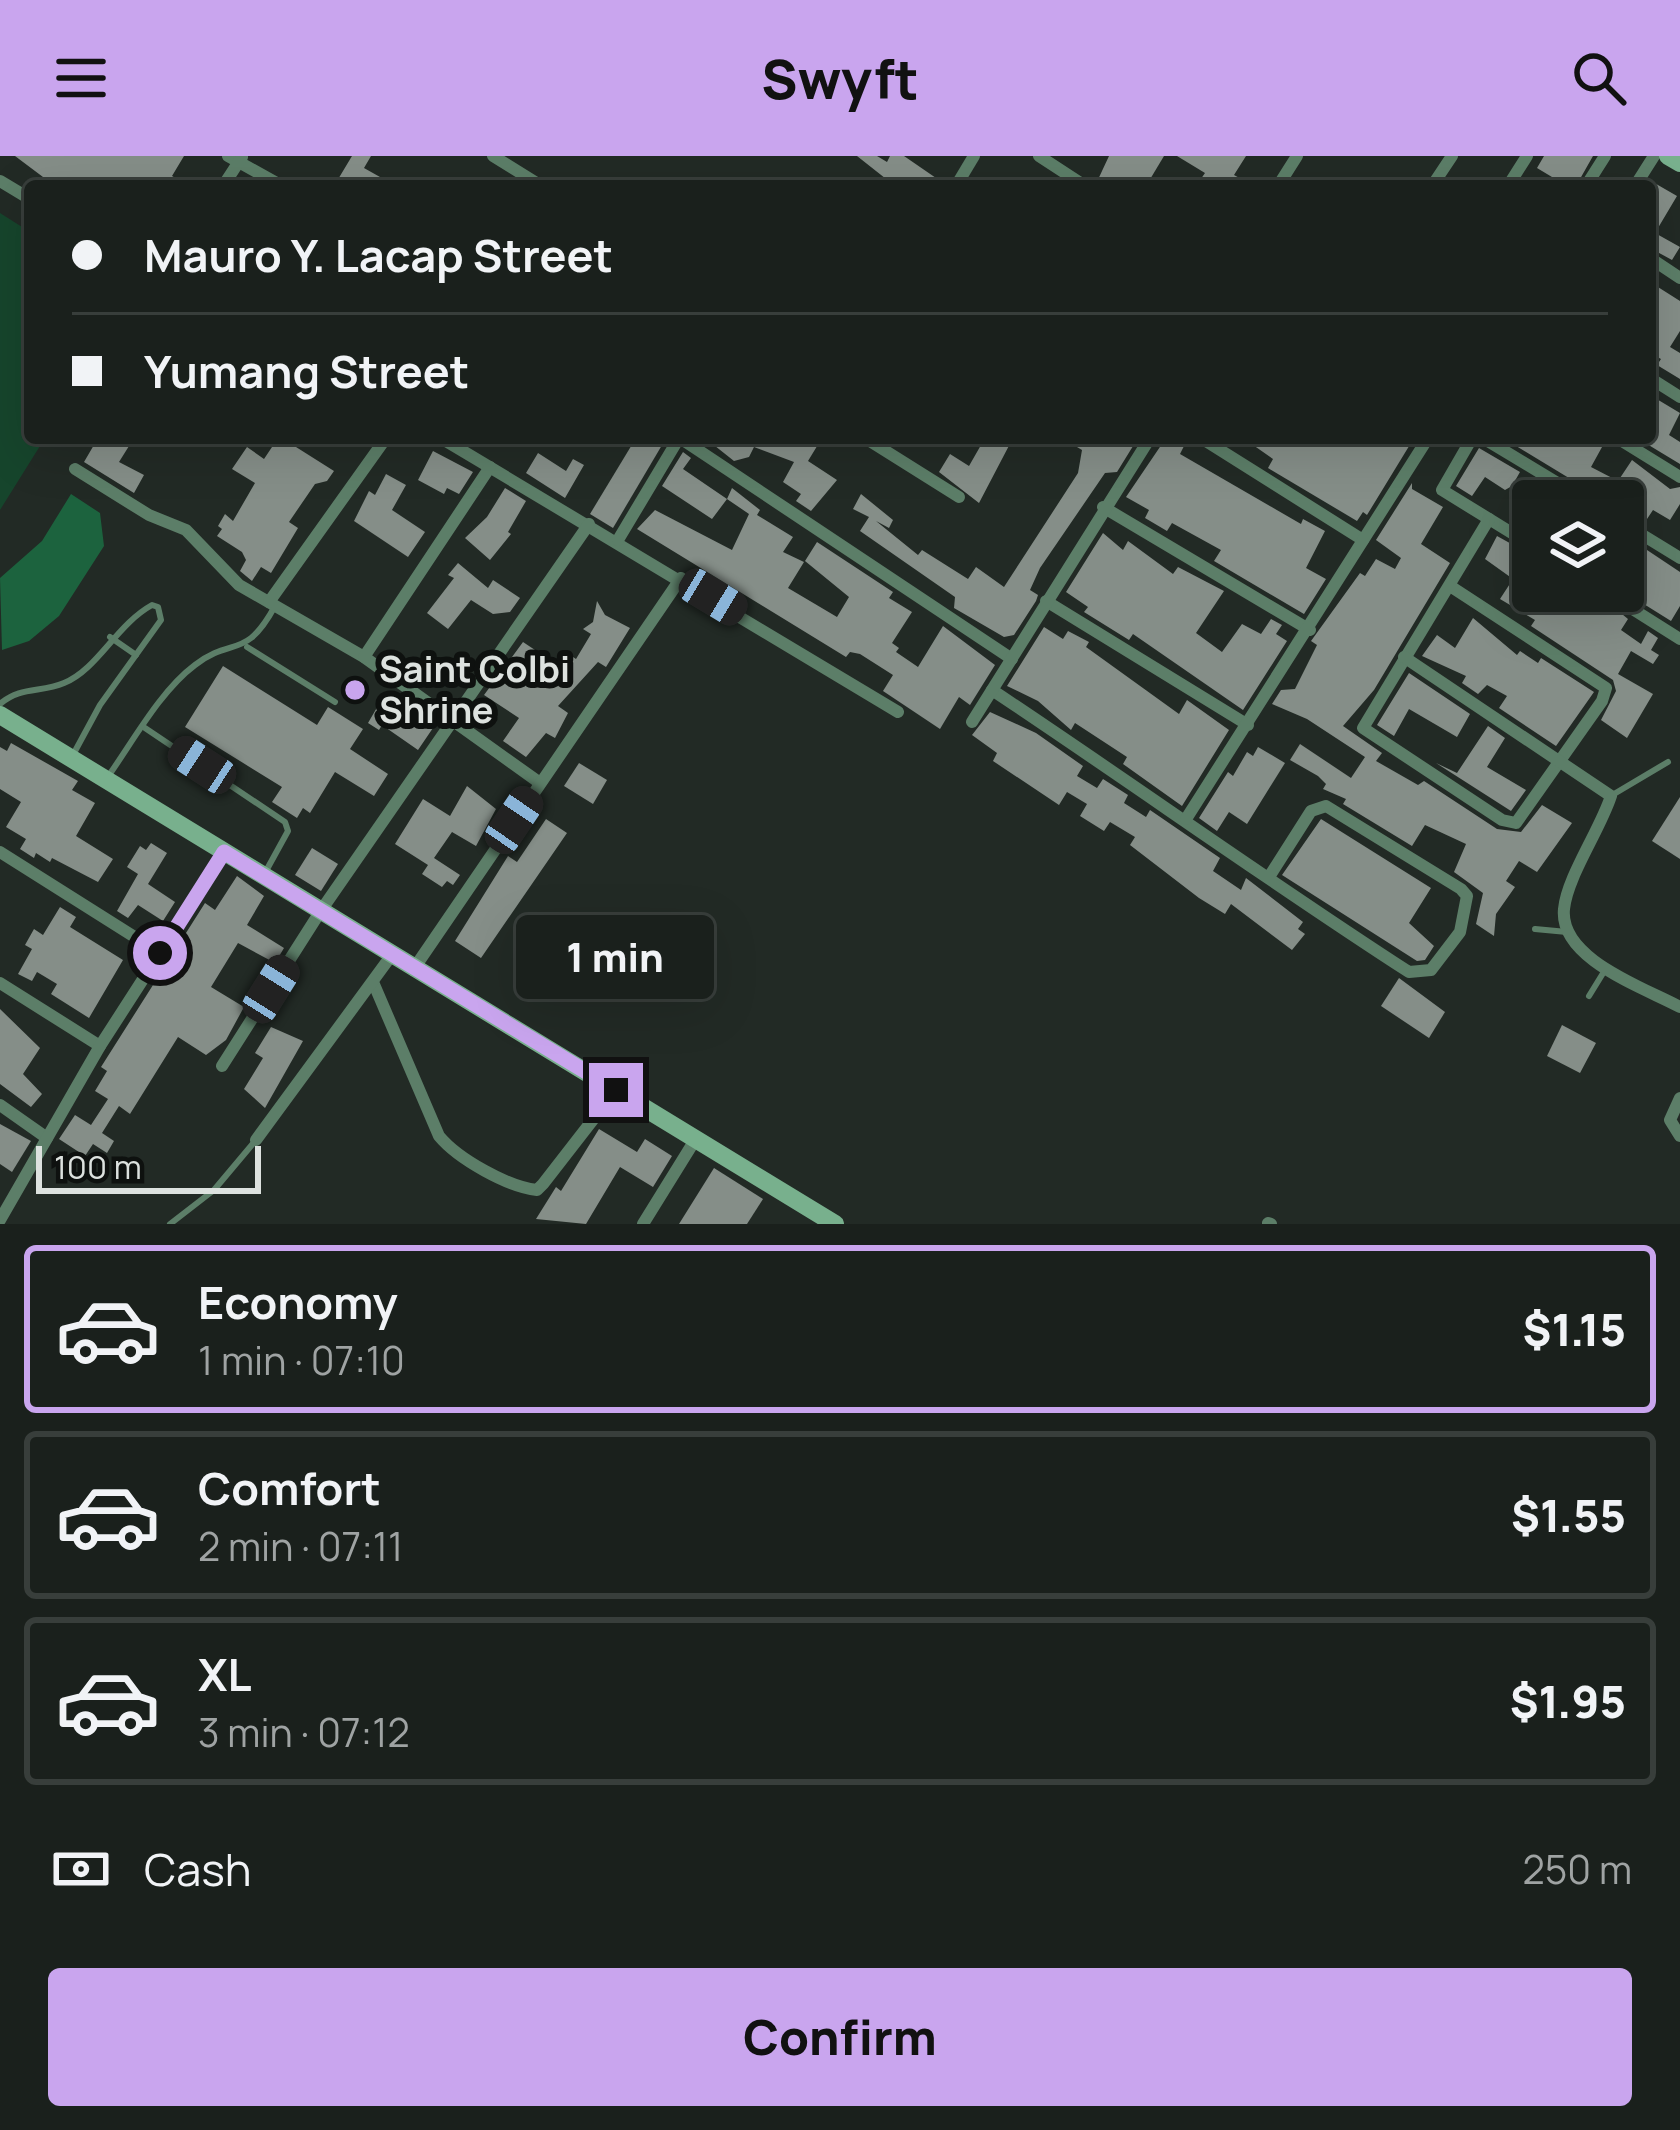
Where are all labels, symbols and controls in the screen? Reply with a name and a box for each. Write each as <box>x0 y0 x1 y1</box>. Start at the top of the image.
text: Swyft <box>761 41 919 115</box>
icon: menu <box>48 45 114 111</box>
icon: search <box>1566 45 1632 111</box>
text: Mauro Y. Lacap Street <box>144 224 613 286</box>
text: Yumang Street <box>144 340 469 402</box>
map controls <box>1512 480 1644 612</box>
button: layers <box>1512 480 1644 612</box>
car <box>673 563 753 631</box>
place label: Saint Colbi Shrine <box>379 644 570 734</box>
marker: Saint Colbi Shrine <box>342 677 368 703</box>
car <box>162 730 242 800</box>
car <box>479 780 549 860</box>
callout: 1 min <box>517 916 715 1000</box>
route start <box>133 926 187 980</box>
text: 1 min <box>566 930 664 984</box>
car <box>237 949 305 1029</box>
route end <box>589 1063 643 1117</box>
scale bar <box>36 1140 261 1193</box>
text: 100 m <box>54 1144 142 1189</box>
text: Economy <box>198 1271 398 1333</box>
icon: car <box>54 1275 162 1383</box>
text: $1.15 <box>1523 1298 1626 1360</box>
text: 1 min · 07:10 <box>198 1333 405 1387</box>
text: Comfort <box>198 1457 381 1519</box>
icon: car <box>54 1461 162 1569</box>
text: $1.55 <box>1511 1484 1626 1546</box>
text: 2 min · 07:11 <box>198 1519 403 1573</box>
text: XL <box>198 1643 252 1705</box>
icon: car <box>54 1647 162 1755</box>
text: $1.95 <box>1510 1670 1626 1732</box>
text: 3 min · 07:12 <box>198 1705 410 1759</box>
icon: cash <box>48 1836 114 1902</box>
text: Cash <box>144 1838 252 1900</box>
text: 250 m <box>1523 1842 1632 1896</box>
button: Confirm <box>48 1968 1632 2106</box>

